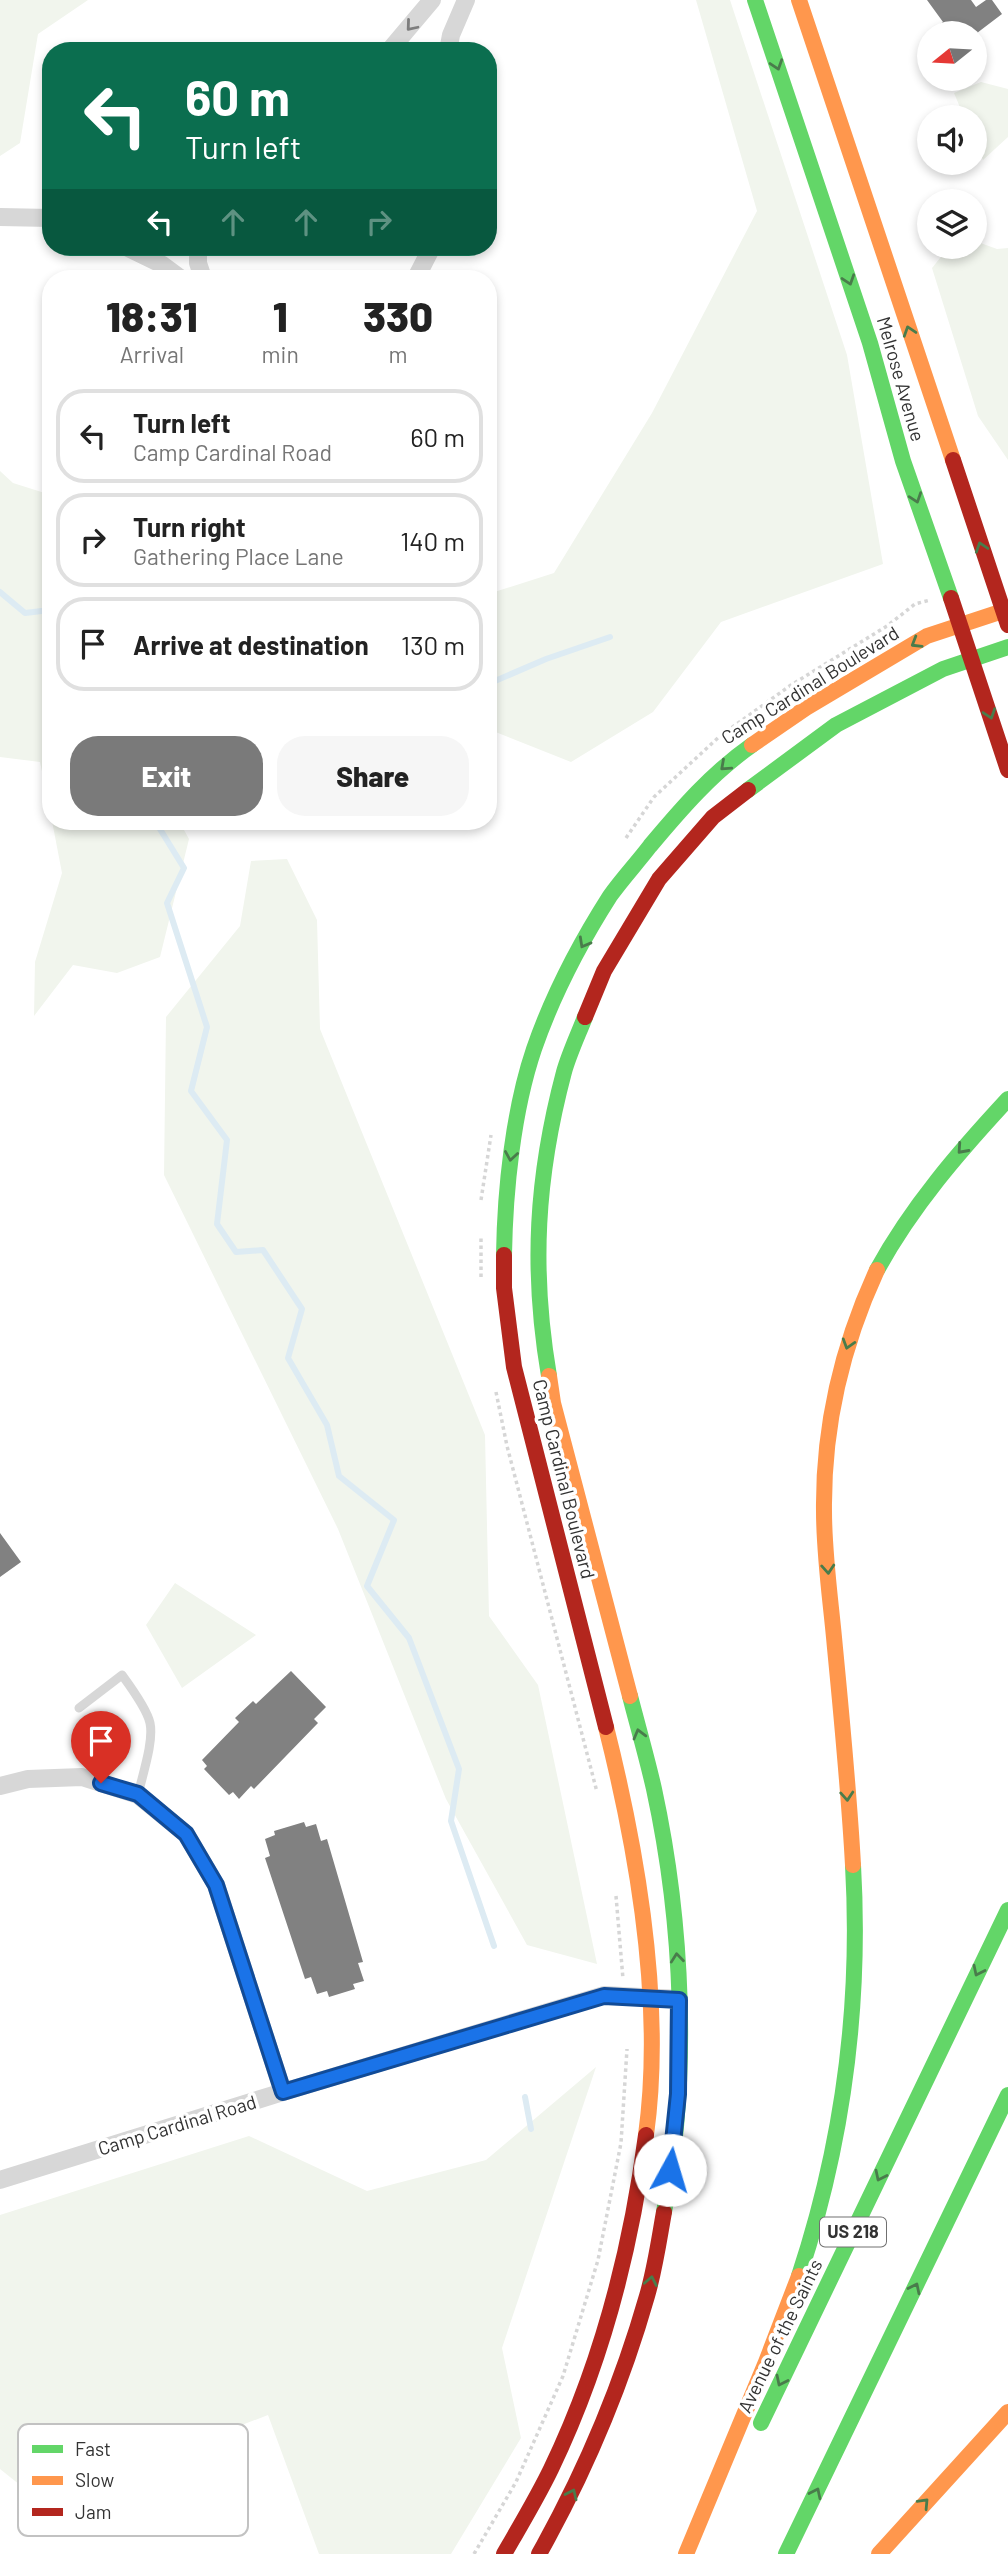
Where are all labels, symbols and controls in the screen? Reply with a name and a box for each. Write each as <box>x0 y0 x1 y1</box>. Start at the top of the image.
one-way arrow <box>407 17 419 30</box>
north arrow <box>917 21 987 91</box>
map controls <box>917 21 987 259</box>
one-way arrow <box>769 58 783 70</box>
text: 60 m <box>185 67 290 126</box>
icon: left <box>70 70 161 161</box>
button: sound <box>917 105 987 175</box>
text: Turn left <box>185 127 302 165</box>
button: layers <box>917 189 987 259</box>
icon: left <box>141 203 179 241</box>
icon: ahead <box>214 203 252 241</box>
icon: ahead <box>287 203 325 241</box>
icon: right <box>360 203 398 241</box>
one-way arrow <box>841 274 855 286</box>
text: 18:31 <box>106 290 198 340</box>
text: 1 <box>273 290 288 340</box>
text: 330 <box>363 290 433 340</box>
street label: Melrose Avenue <box>873 314 930 444</box>
one-way arrow <box>903 325 917 337</box>
text: Arrival <box>120 340 184 368</box>
text: min <box>262 340 299 368</box>
text: m <box>388 340 407 368</box>
text: Turn left <box>133 407 231 438</box>
icon: left <box>74 417 112 455</box>
text: 60 m <box>410 421 465 452</box>
text: Camp Cardinal Road <box>133 438 332 466</box>
one-way arrow <box>908 491 922 503</box>
text: Turn right <box>133 511 246 542</box>
icon: right <box>74 521 112 559</box>
text: 140 m <box>400 525 465 556</box>
one-way arrow <box>975 541 989 553</box>
text: Gathering Place Lane <box>133 542 344 570</box>
street label: Camp Cardinal Boulevard <box>717 621 903 749</box>
icon: arrive <box>74 625 112 663</box>
text: Arrive at destination <box>133 629 369 660</box>
text: 130 m <box>401 629 465 660</box>
one-way arrow <box>911 634 924 647</box>
one-way arrow <box>982 707 996 720</box>
button: Exit <box>70 736 263 816</box>
button: Share <box>277 736 469 816</box>
one-way arrow <box>720 757 733 770</box>
one-way arrow <box>579 935 593 948</box>
one-way arrow <box>958 1141 970 1154</box>
one-way arrow <box>504 1150 519 1162</box>
one-way arrow <box>841 1338 856 1350</box>
street label: Camp Cardinal Boulevard <box>529 1377 600 1581</box>
one-way arrow <box>821 1564 836 1575</box>
pin <box>71 1711 131 1783</box>
icon: arrive <box>82 1722 120 1760</box>
one-way arrow <box>633 1728 647 1740</box>
one-way arrow <box>839 1790 854 1801</box>
one-way arrow <box>670 1952 685 1963</box>
one-way arrow <box>973 1964 987 1976</box>
street label: Camp Cardinal Road <box>95 2089 259 2160</box>
position arrow <box>633 2133 707 2207</box>
one-way arrow <box>874 2169 888 2181</box>
road number: US 218 <box>820 2218 886 2246</box>
street label: Avenue of the Saints <box>732 2255 827 2416</box>
one-way arrow <box>643 2275 658 2287</box>
one-way arrow <box>906 2283 920 2295</box>
one-way arrow <box>776 2374 790 2386</box>
legend <box>18 2424 248 2536</box>
text: Fast <box>75 2437 111 2460</box>
text: Slow <box>75 2468 114 2491</box>
one-way arrow <box>807 2488 821 2500</box>
one-way arrow <box>563 2489 577 2501</box>
one-way arrow <box>916 2498 928 2511</box>
text: Jam <box>75 2500 111 2523</box>

